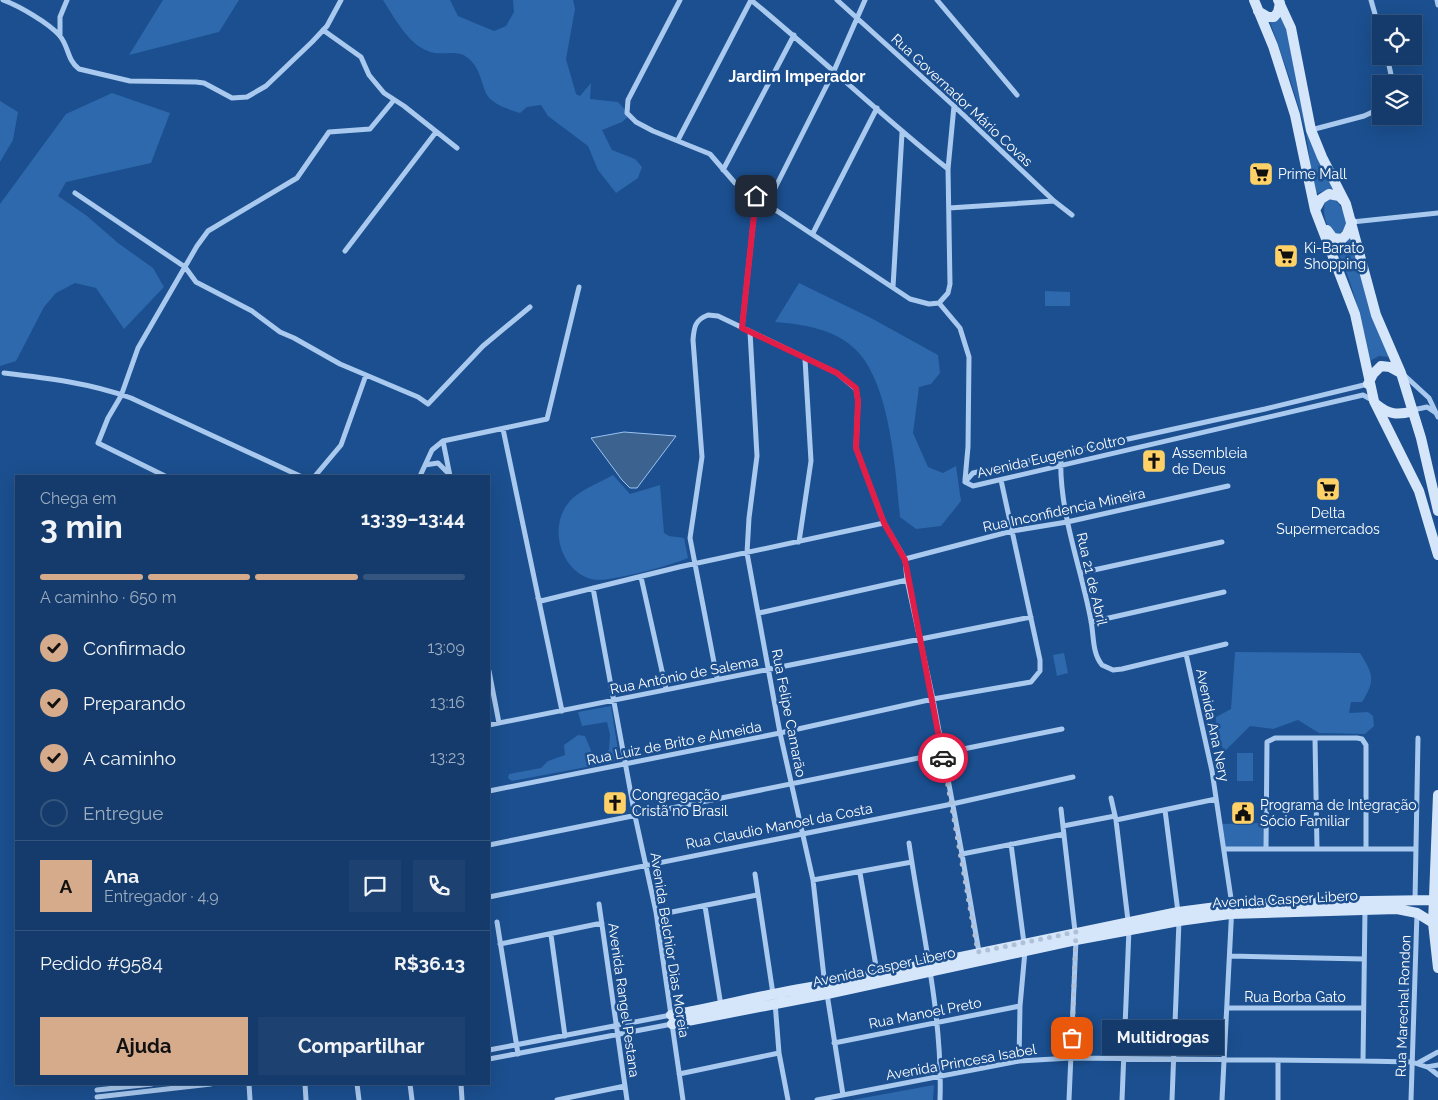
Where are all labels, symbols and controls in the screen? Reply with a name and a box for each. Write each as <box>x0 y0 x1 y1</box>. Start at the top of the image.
map controls <box>1372 15 1422 125</box>
button: locate <box>1372 15 1422 65</box>
street label: Rua Governador Mário Covas <box>888 30 1036 170</box>
district label: Jardim Imperador <box>729 67 865 86</box>
button: layers <box>1372 75 1422 125</box>
supermarket icon: Prime Mall <box>1248 161 1274 187</box>
place label: Prime Mall <box>1278 166 1347 182</box>
pin <box>735 175 777 217</box>
icon: home <box>742 182 770 210</box>
place label: Ki-Barato Shopping <box>1304 240 1366 272</box>
supermarket icon: Ki-Barato Shopping <box>1273 243 1299 269</box>
street label: Avenida Eugenio Coltro <box>975 431 1127 481</box>
place label: Assembleia de Deus <box>1172 445 1247 477</box>
church icon: Assembleia de Deus <box>1141 448 1167 474</box>
supermarket icon: Delta Supermercados <box>1315 476 1341 502</box>
street label: Rua Inconfidencia Mineira <box>981 485 1147 535</box>
text: Chega em <box>40 489 116 508</box>
place label: Delta Supermercados <box>1276 505 1380 537</box>
text: 13:39–13:44 <box>361 507 465 529</box>
text: 3 min <box>40 508 123 545</box>
street label: Rua 21 de Abril <box>1073 531 1111 627</box>
text: A caminho · 650 m <box>40 588 176 607</box>
icon: check <box>40 634 68 662</box>
text: Confirmado <box>83 637 186 659</box>
text: 13:09 <box>427 638 465 657</box>
street label: Rua Felipe Camarão <box>769 647 809 779</box>
street label: Rua Antônio de Salema <box>608 653 760 697</box>
street label: Avenida Ana Nery <box>1193 667 1233 783</box>
icon: check <box>40 689 68 717</box>
text: Preparando <box>83 692 186 714</box>
text: 13:16 <box>430 693 465 712</box>
street label: Rua Luiz de Brito e Almeida <box>585 718 763 768</box>
courier <box>918 733 968 783</box>
icon: check <box>40 744 68 772</box>
icon: car <box>929 744 957 772</box>
text: A caminho <box>83 747 176 769</box>
text: 13:23 <box>430 748 465 767</box>
place label: Congregação Cristã no Brasil <box>632 787 728 819</box>
church icon: Congregação Cristã no Brasil <box>602 790 628 816</box>
place label: Programa de Integração Sócio Familiar <box>1260 797 1417 829</box>
street label: Rua Claudio Manoel da Costa <box>684 800 874 852</box>
public building icon: Programa de Integração Sócio Familiar <box>1230 800 1256 826</box>
text: Entregue <box>83 802 164 824</box>
street label: Avenida Belchior Dias Moreia <box>647 851 693 1039</box>
button: chat <box>349 860 401 912</box>
button: phone <box>413 860 465 912</box>
text: Ana <box>104 865 139 887</box>
text: A <box>60 875 72 897</box>
text: Entregador · 4.9 <box>104 887 219 906</box>
street label: Avenida Casper Libero <box>1212 887 1358 911</box>
street label: Avenida Rangel Pestana <box>605 922 643 1078</box>
street label: Rua Marechal Rondon <box>1393 935 1413 1077</box>
street label: Avenida Casper Libero <box>811 944 957 990</box>
text: Pedido #9584 <box>40 952 163 974</box>
text: R$36.13 <box>394 952 465 974</box>
street label: Rua Borba Gato <box>1244 989 1346 1005</box>
street label: Rua Manoel Preto <box>867 994 983 1032</box>
button: Ajuda <box>40 1017 248 1075</box>
button: Compartilhar <box>258 1017 465 1075</box>
pin <box>1051 1017 1093 1059</box>
callout: Multidrogas <box>1102 1020 1224 1056</box>
icon: bag <box>1058 1024 1086 1052</box>
text: Multidrogas <box>1117 1028 1209 1047</box>
street label: Avenida Princesa Isabel <box>884 1041 1038 1083</box>

